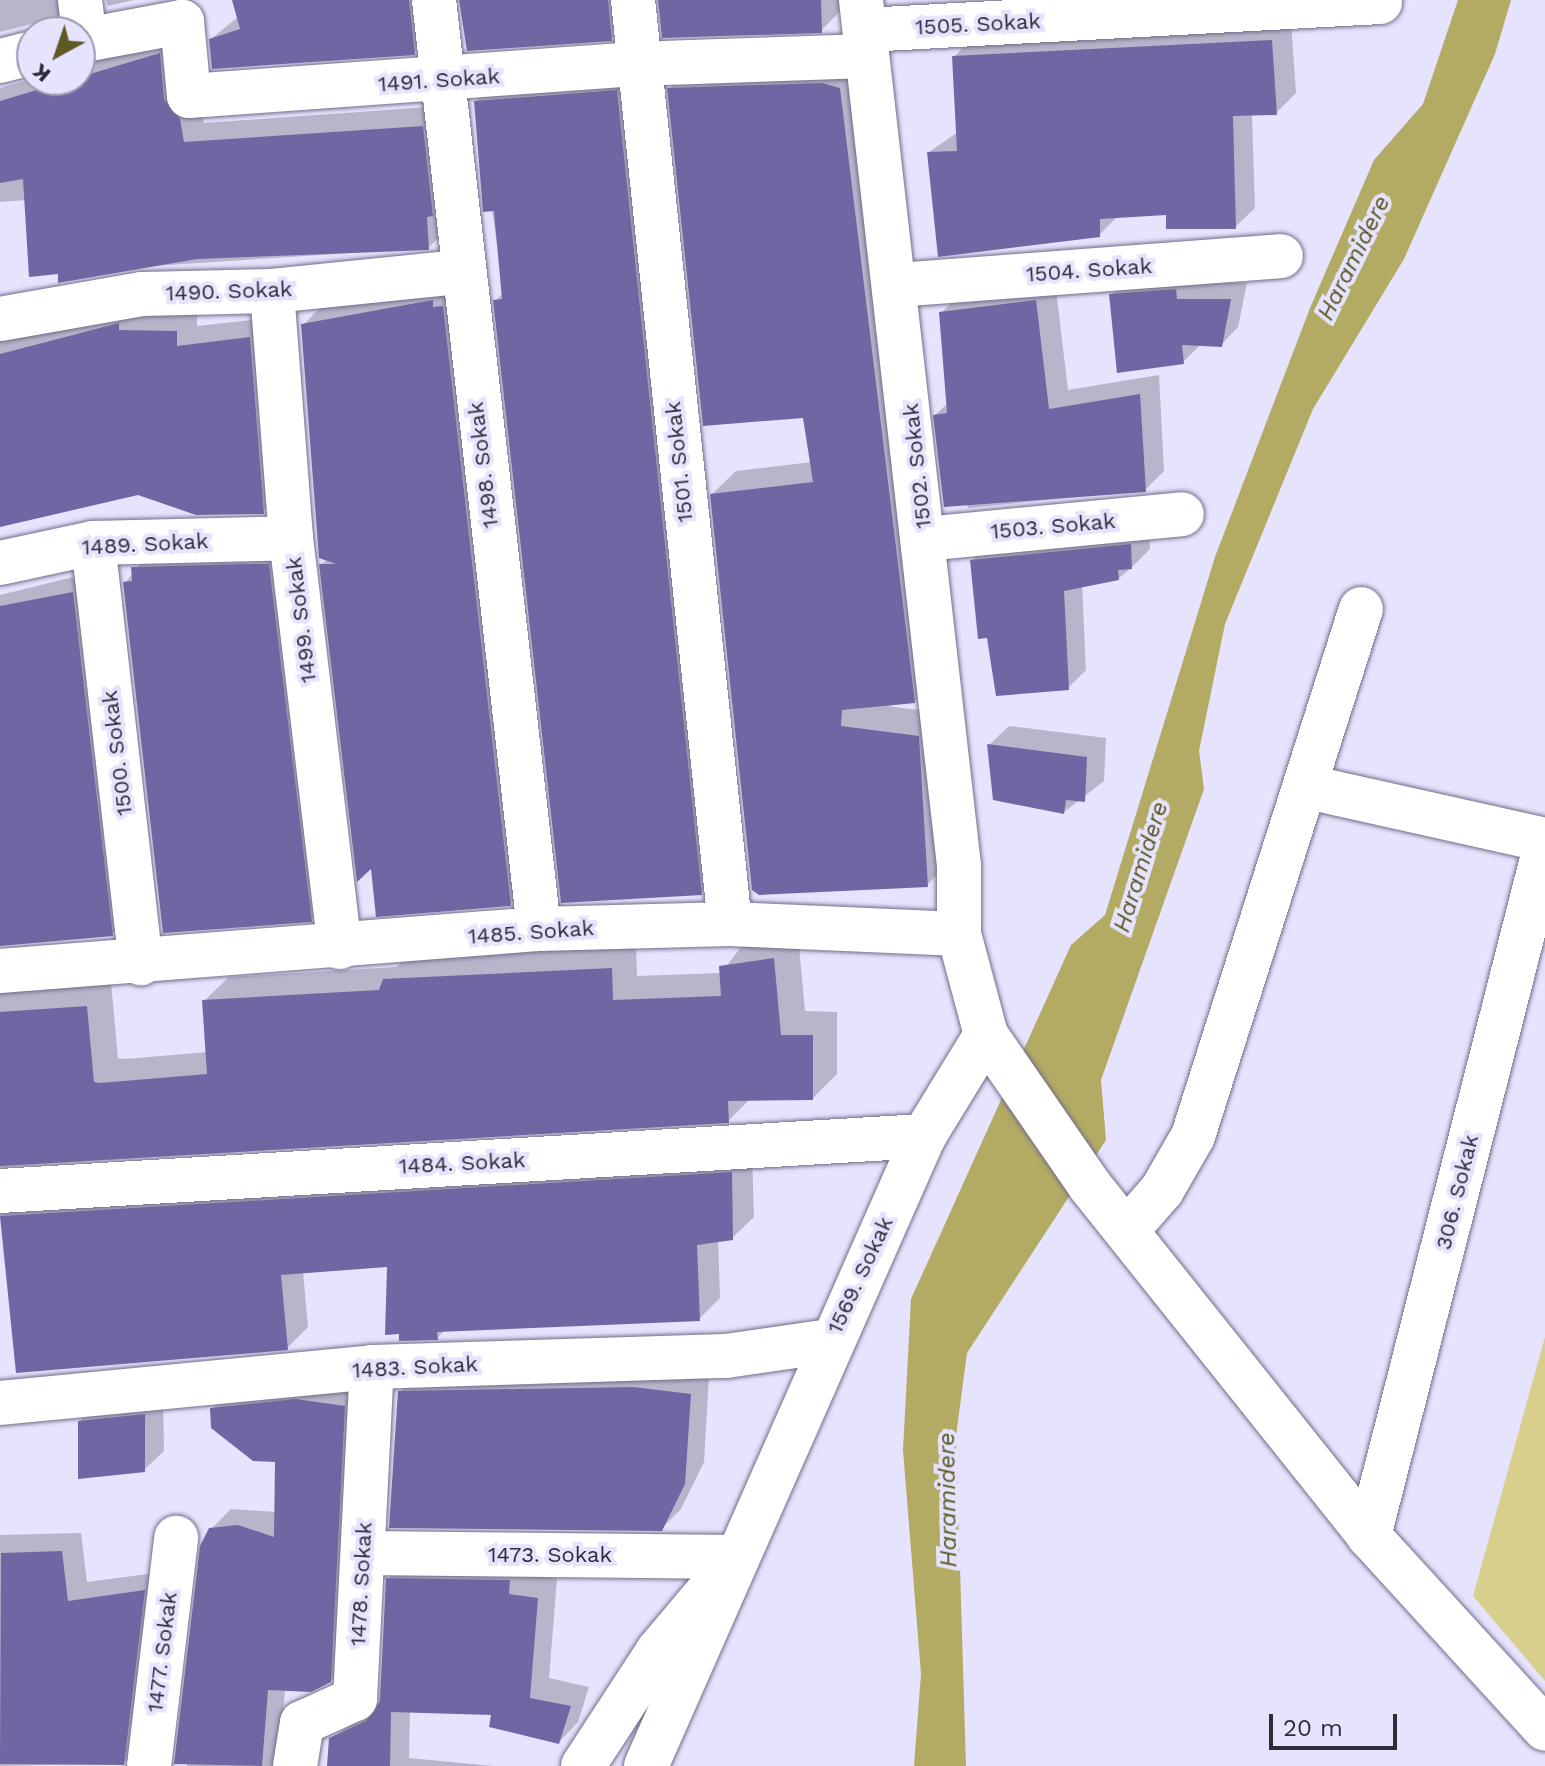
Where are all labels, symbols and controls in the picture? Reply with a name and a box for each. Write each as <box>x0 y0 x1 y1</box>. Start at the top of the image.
street label: 1505. Sokak <box>915 8 1041 40</box>
north arrow <box>16 16 96 96</box>
text: K <box>28 59 55 88</box>
street label: 1491. Sokak <box>377 63 501 97</box>
water label: Haramidere <box>1311 191 1397 325</box>
street label: 1504. Sokak <box>1025 252 1153 288</box>
street label: 1490. Sokak <box>165 276 293 306</box>
street label: 1498. Sokak <box>462 400 504 530</box>
street label: 1501. Sokak <box>660 400 698 524</box>
street label: 1502. Sokak <box>897 402 937 530</box>
street label: 1503. Sokak <box>989 507 1117 545</box>
street label: 1489. Sokak <box>81 528 209 560</box>
street label: 1499. Sokak <box>280 556 322 684</box>
street label: 1500. Sokak <box>96 689 138 817</box>
water label: Haramidere <box>1107 798 1175 936</box>
street label: 1485. Sokak <box>467 914 595 950</box>
street label: 306. Sokak <box>1430 1132 1484 1252</box>
street label: 1484. Sokak <box>398 1147 526 1179</box>
street label: 1569. Sokak <box>821 1212 899 1338</box>
street label: 1483. Sokak <box>351 1351 479 1383</box>
water label: Haramidere <box>932 1432 964 1568</box>
street label: 1478. Sokak <box>345 1521 377 1647</box>
street label: 1473. Sokak <box>488 1542 612 1568</box>
street label: 1477. Sokak <box>142 1590 182 1714</box>
scale bar <box>1273 1698 1401 1748</box>
text: 20 m <box>1283 1714 1343 1742</box>

